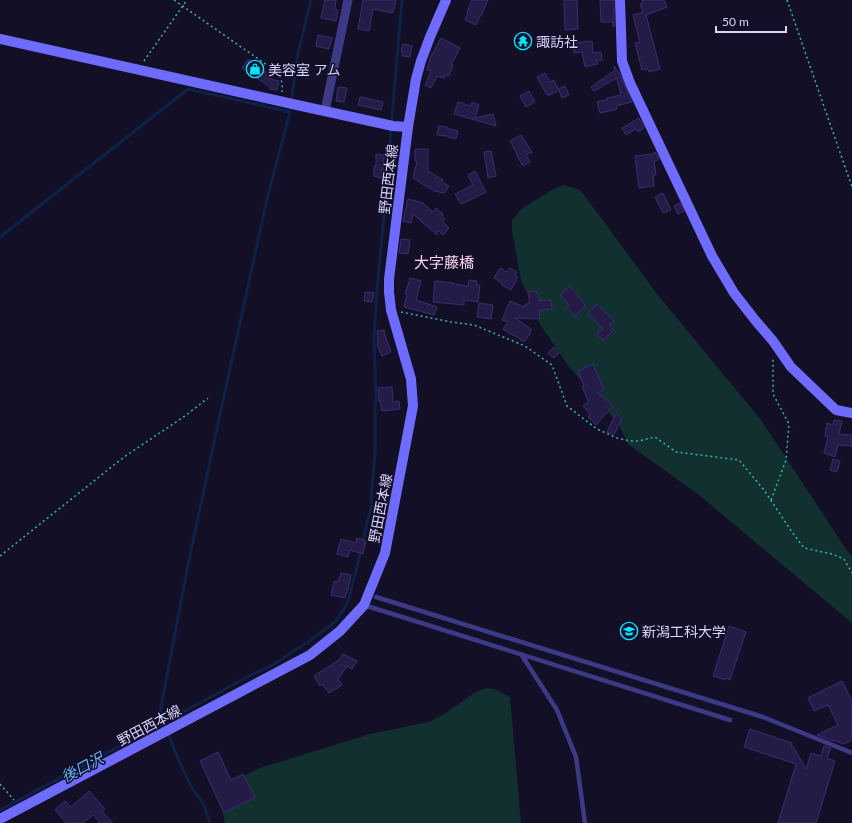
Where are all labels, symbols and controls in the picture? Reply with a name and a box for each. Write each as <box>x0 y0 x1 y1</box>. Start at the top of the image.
scale bar <box>716 8 786 34</box>
text: 50 m <box>722 14 749 29</box>
temple icon: 諏訪社 <box>513 31 533 51</box>
place label: 諏訪社 <box>536 33 578 50</box>
shop icon: 美容室 アム <box>245 59 265 79</box>
place label: 美容室 アム <box>268 61 341 78</box>
street label: 野田西本線 <box>375 143 401 215</box>
district label: 大字藤橋 <box>414 253 474 271</box>
street label: 野田西本線 <box>365 472 395 544</box>
school or university icon: 新潟工科大学 <box>619 621 639 641</box>
place label: 新潟工科大学 <box>642 623 726 640</box>
street label: 野田西本線 <box>114 701 184 749</box>
water label: 後口沢 <box>58 748 108 786</box>

